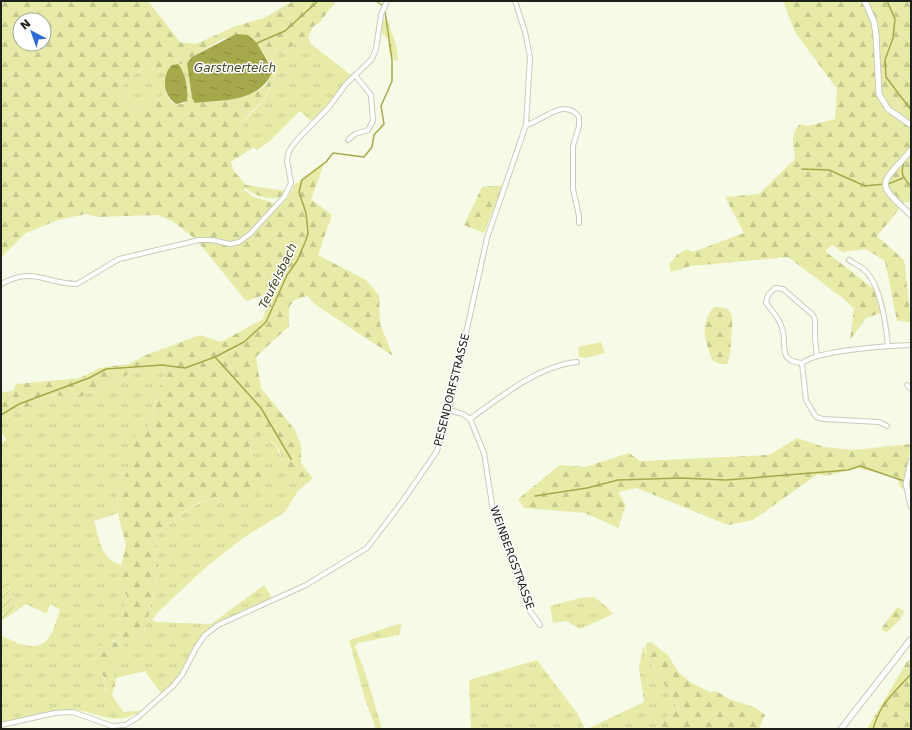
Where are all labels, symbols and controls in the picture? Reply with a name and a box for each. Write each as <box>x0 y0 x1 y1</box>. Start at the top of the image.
north arrow <box>12 12 52 52</box>
text: N <box>18 17 34 33</box>
water label: Garstnerteich <box>194 61 276 75</box>
water label: Teufelsbach <box>256 241 300 311</box>
street label: PESENDORFSTRASSE <box>432 332 472 448</box>
street label: WEINBERGSTRASSE <box>487 504 537 612</box>

